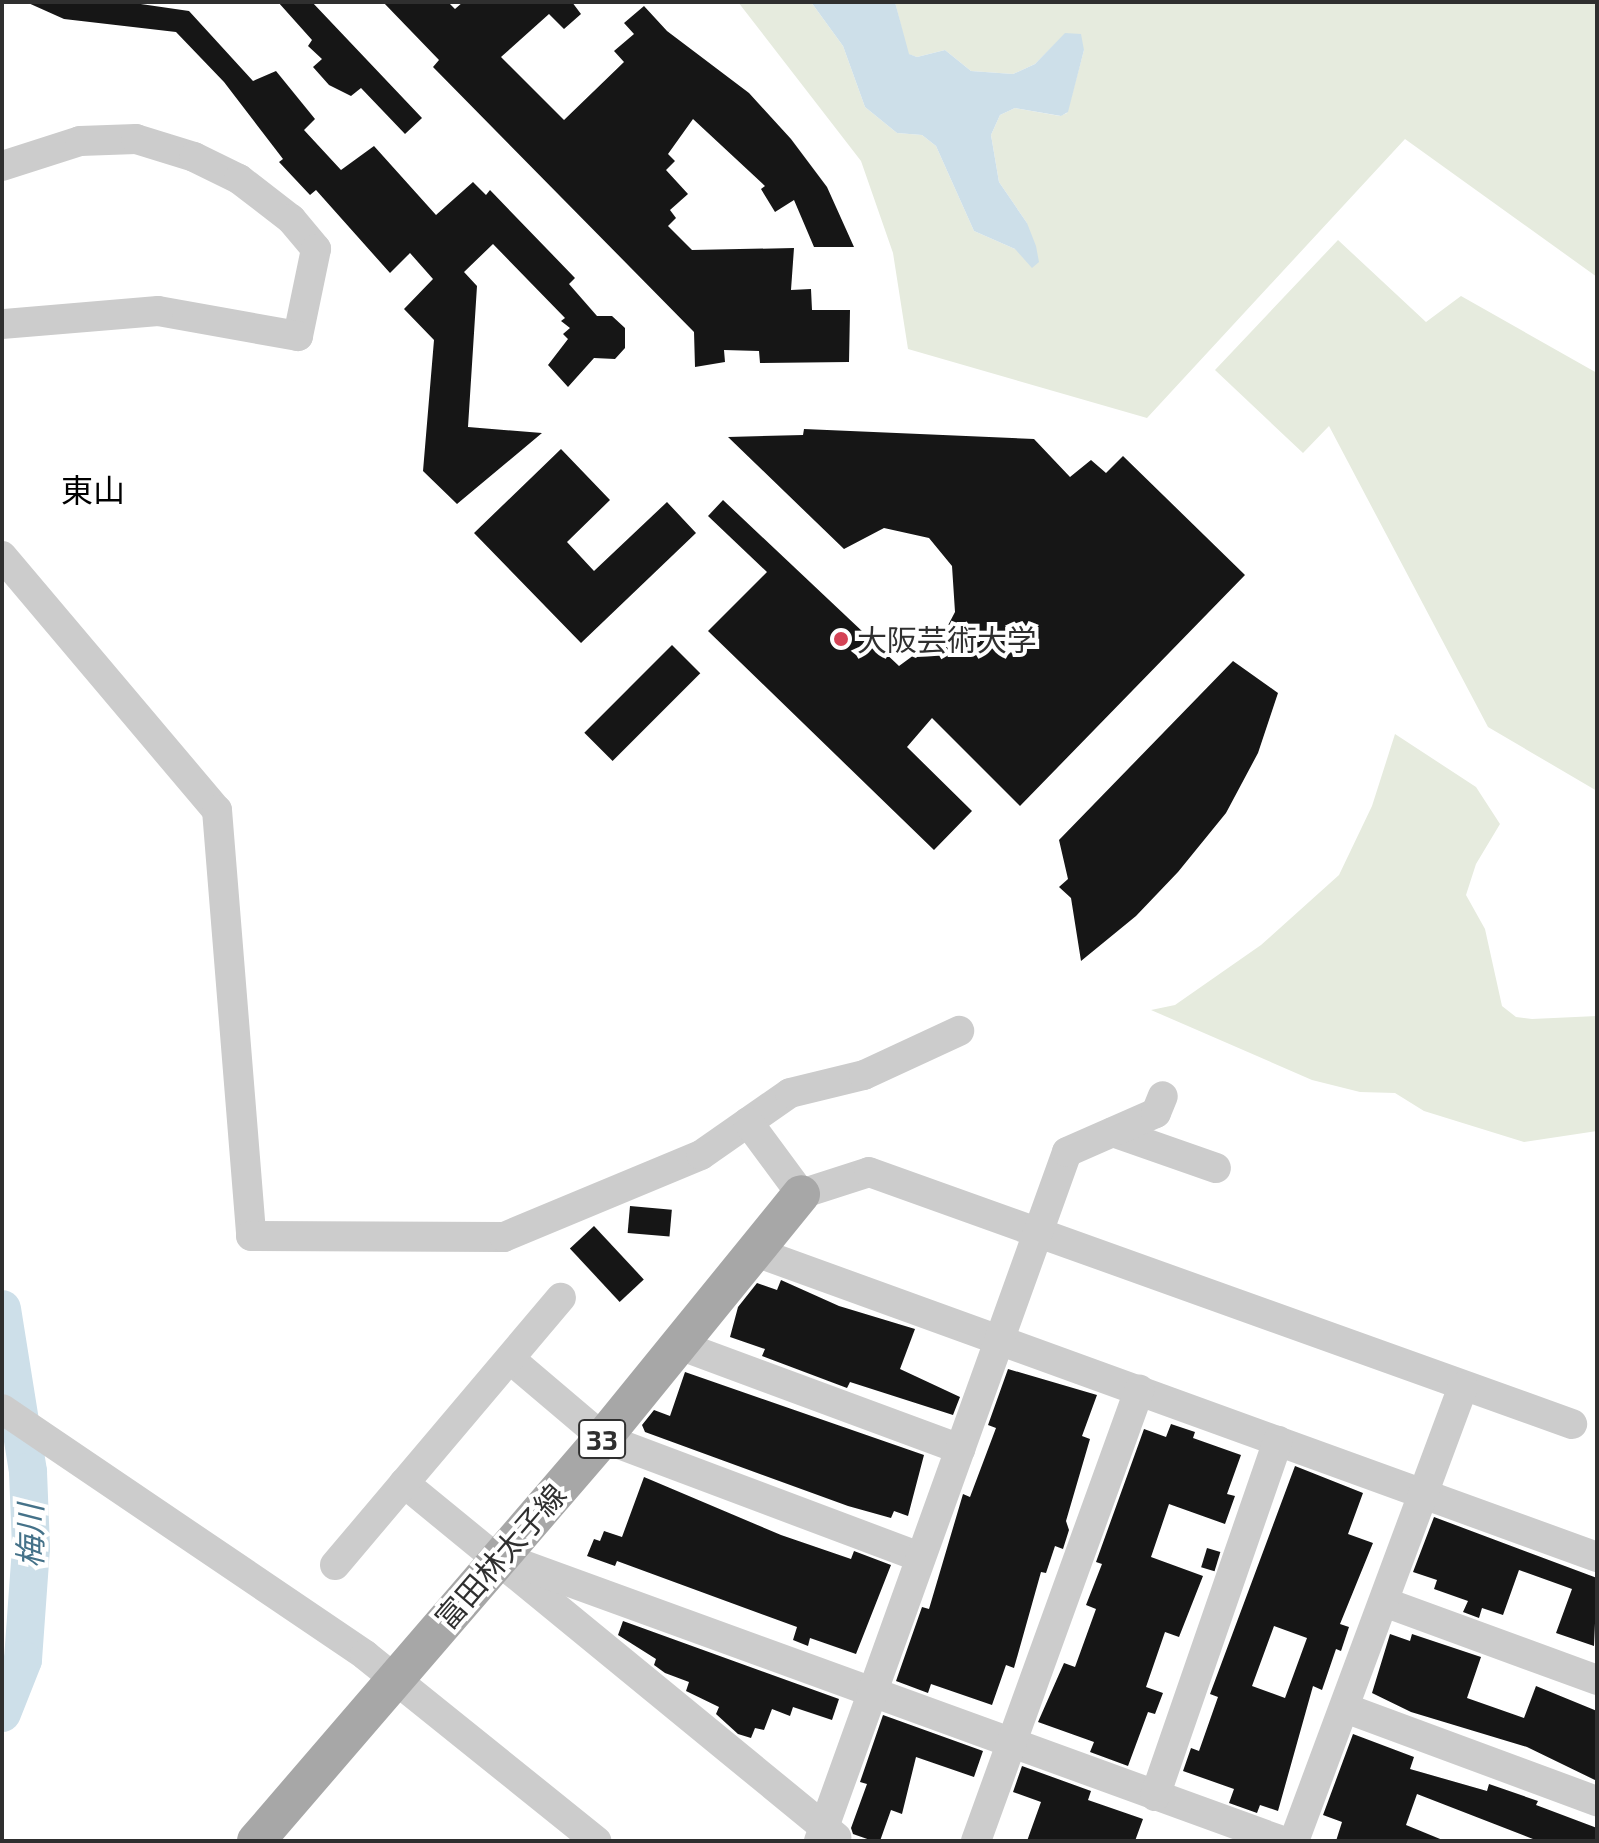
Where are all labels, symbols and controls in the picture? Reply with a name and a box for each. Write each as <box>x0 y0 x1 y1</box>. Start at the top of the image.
district label: 東山 <box>61 470 125 508</box>
place label: 大阪芸術大学 <box>857 621 1037 657</box>
marker: 大阪芸術大学 <box>832 630 850 648</box>
road number: 33 <box>578 1415 626 1463</box>
street label: 富田林太子線 <box>427 1476 573 1636</box>
water label: 梅川 <box>10 1504 48 1568</box>

